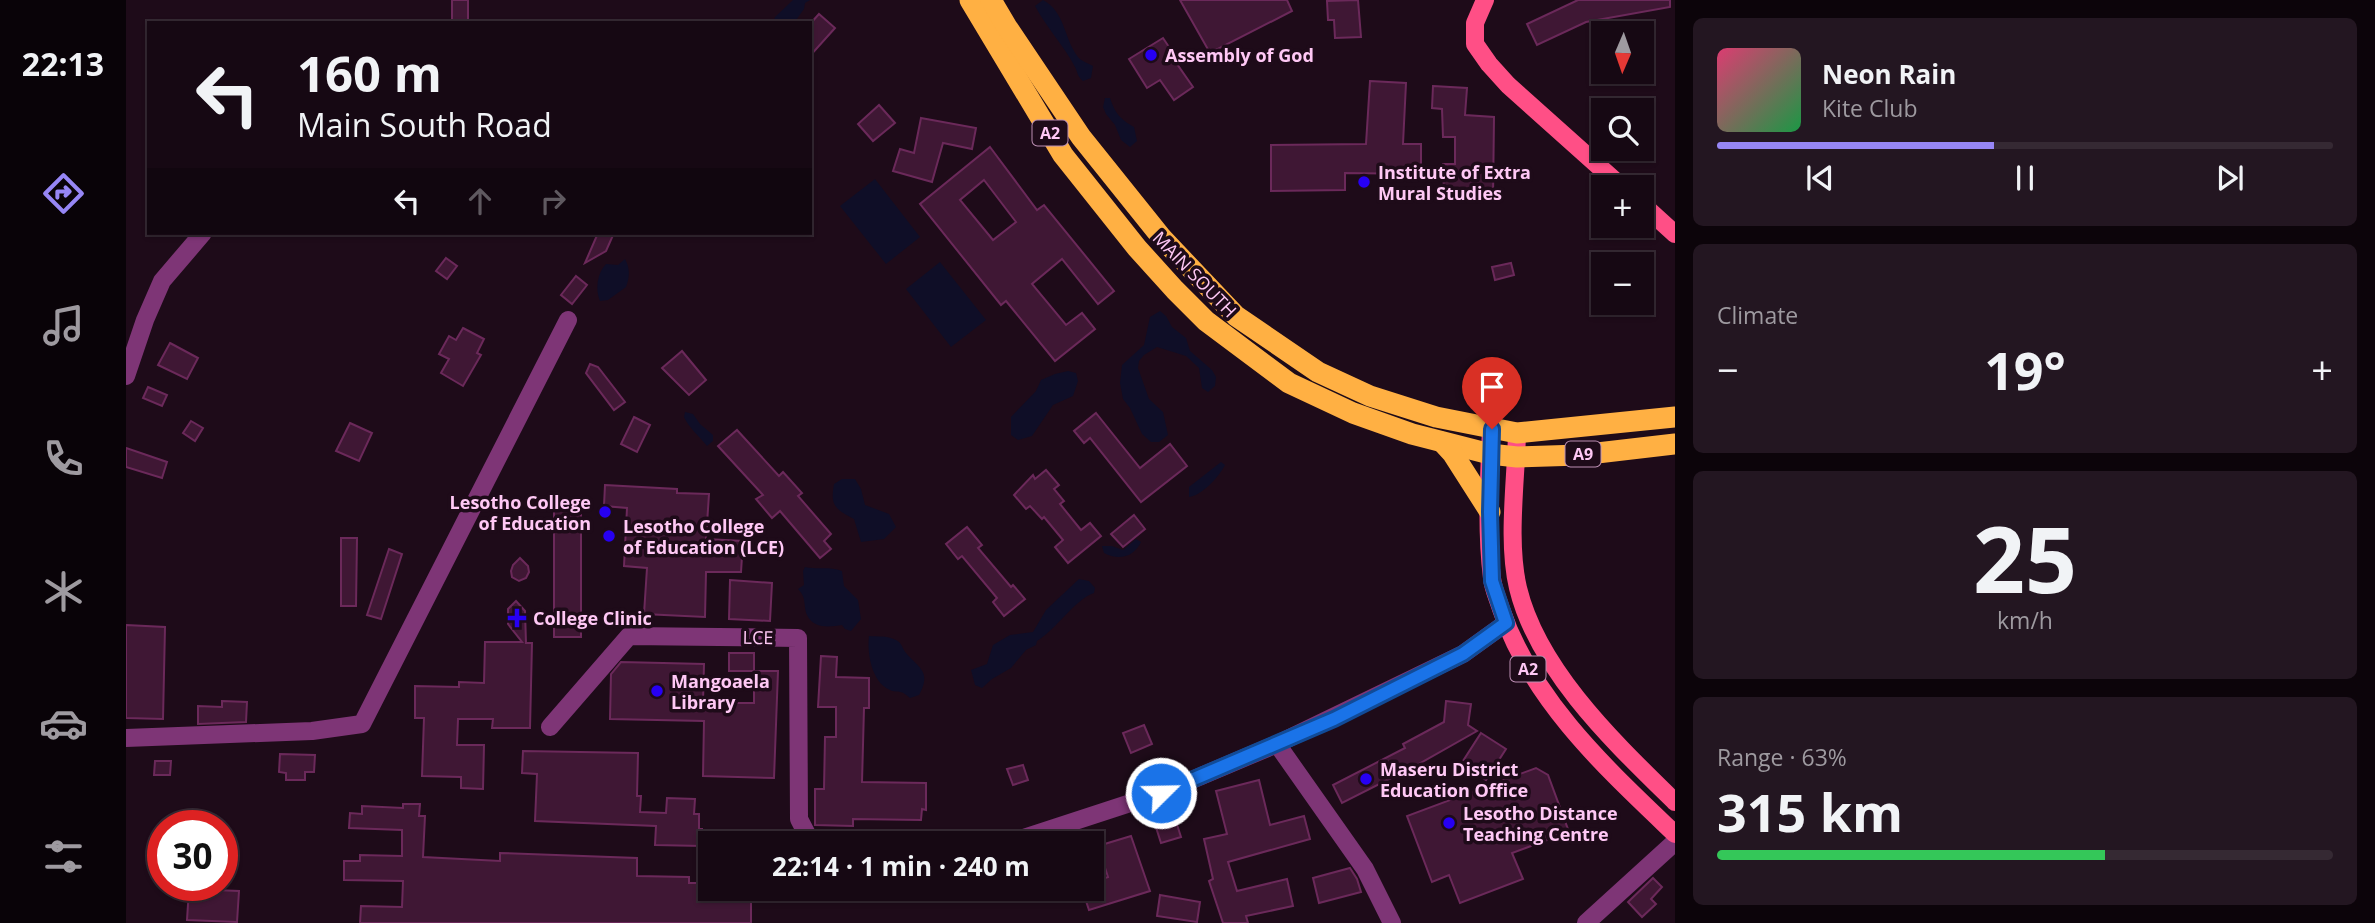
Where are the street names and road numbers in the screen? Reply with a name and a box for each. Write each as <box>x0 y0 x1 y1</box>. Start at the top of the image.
road number: A2 <box>1032 120 1068 146</box>
street label: MAIN SOUTH <box>1148 226 1242 322</box>
road number: A9 <box>1566 442 1600 467</box>
street label: LCE <box>742 625 774 649</box>
road number: A2 <box>1510 656 1546 682</box>

